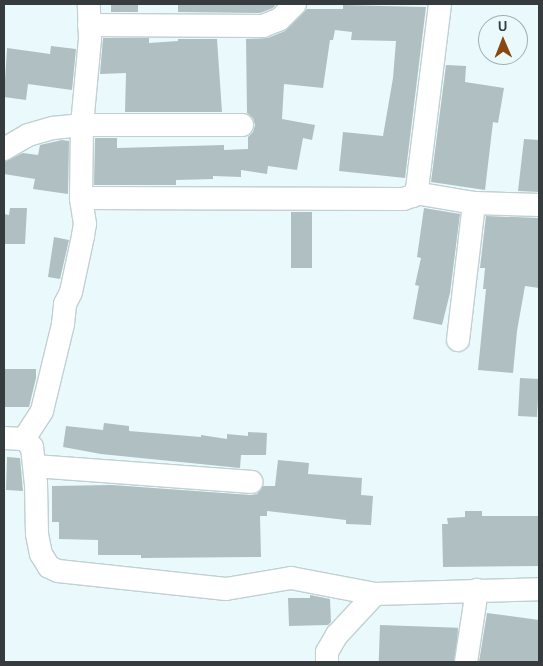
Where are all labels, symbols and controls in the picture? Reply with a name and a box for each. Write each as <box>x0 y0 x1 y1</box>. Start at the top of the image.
north arrow <box>478 15 528 65</box>
text: U <box>498 17 508 35</box>

